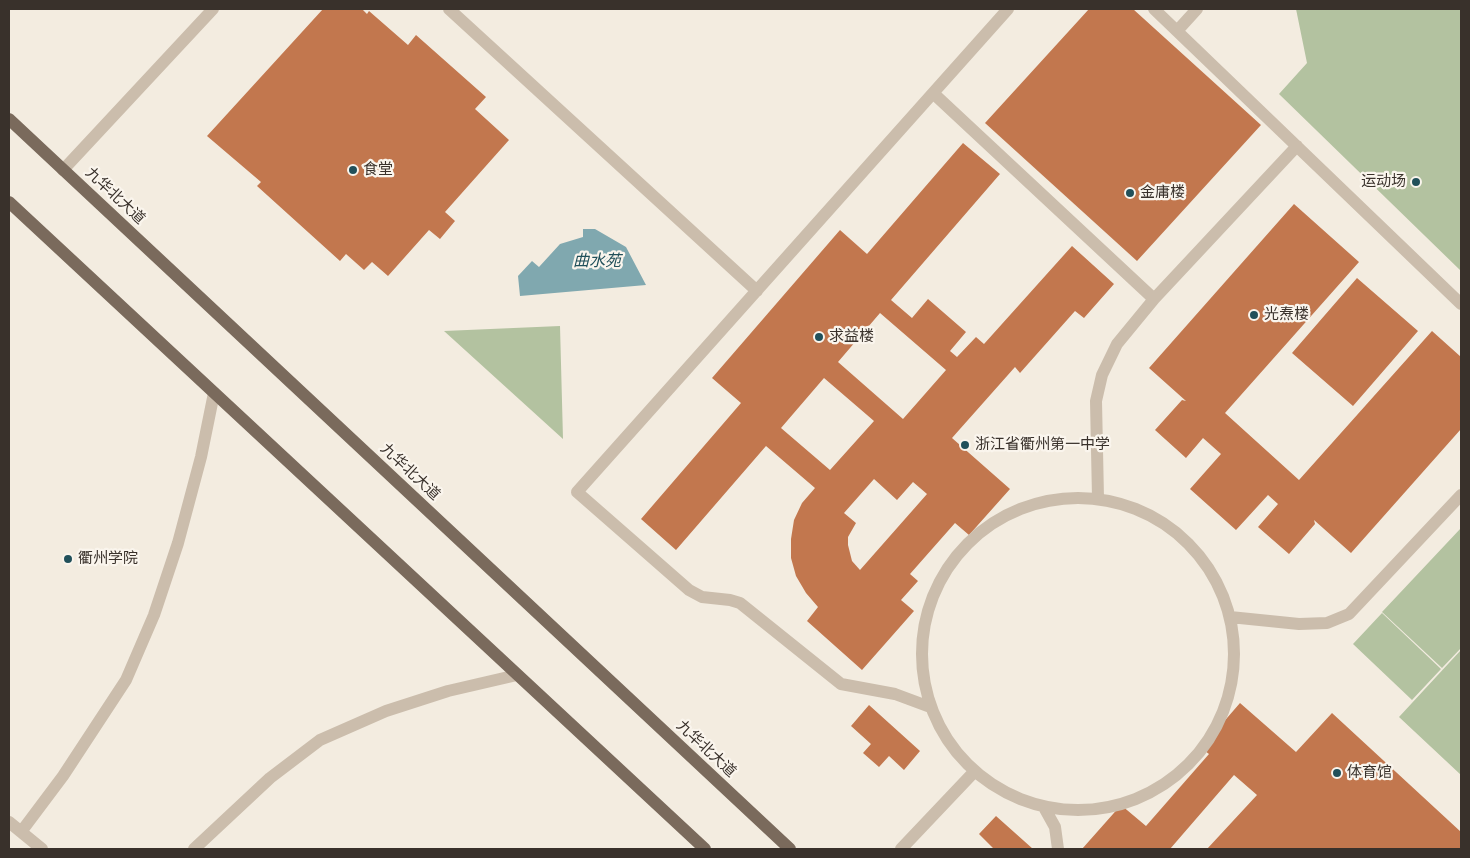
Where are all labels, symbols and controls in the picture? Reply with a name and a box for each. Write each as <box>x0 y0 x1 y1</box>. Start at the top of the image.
place label: 食堂 <box>363 161 393 179</box>
street label: 九华北大道 <box>81 164 149 228</box>
marker: 食堂 <box>347 164 359 176</box>
place label: 运动场 <box>1361 173 1406 191</box>
marker: 运动场 <box>1410 176 1422 188</box>
place label: 金庸楼 <box>1140 184 1185 202</box>
marker: 金庸楼 <box>1124 187 1136 199</box>
water label: 曲水苑 <box>573 252 621 272</box>
place label: 光焘楼 <box>1264 306 1309 324</box>
marker: 光焘楼 <box>1248 309 1260 321</box>
place label: 求益楼 <box>829 328 874 346</box>
marker: 求益楼 <box>813 331 825 343</box>
place label: 浙江省衢州第一中学 <box>975 436 1110 454</box>
marker: 浙江省衢州第一中学 <box>959 439 971 451</box>
street label: 九华北大道 <box>376 440 444 504</box>
place label: 衢州学院 <box>78 550 138 568</box>
marker: 衢州学院 <box>62 553 74 565</box>
street label: 九华北大道 <box>672 717 740 781</box>
place label: 体育馆 <box>1347 764 1392 782</box>
marker: 体育馆 <box>1331 767 1343 779</box>

